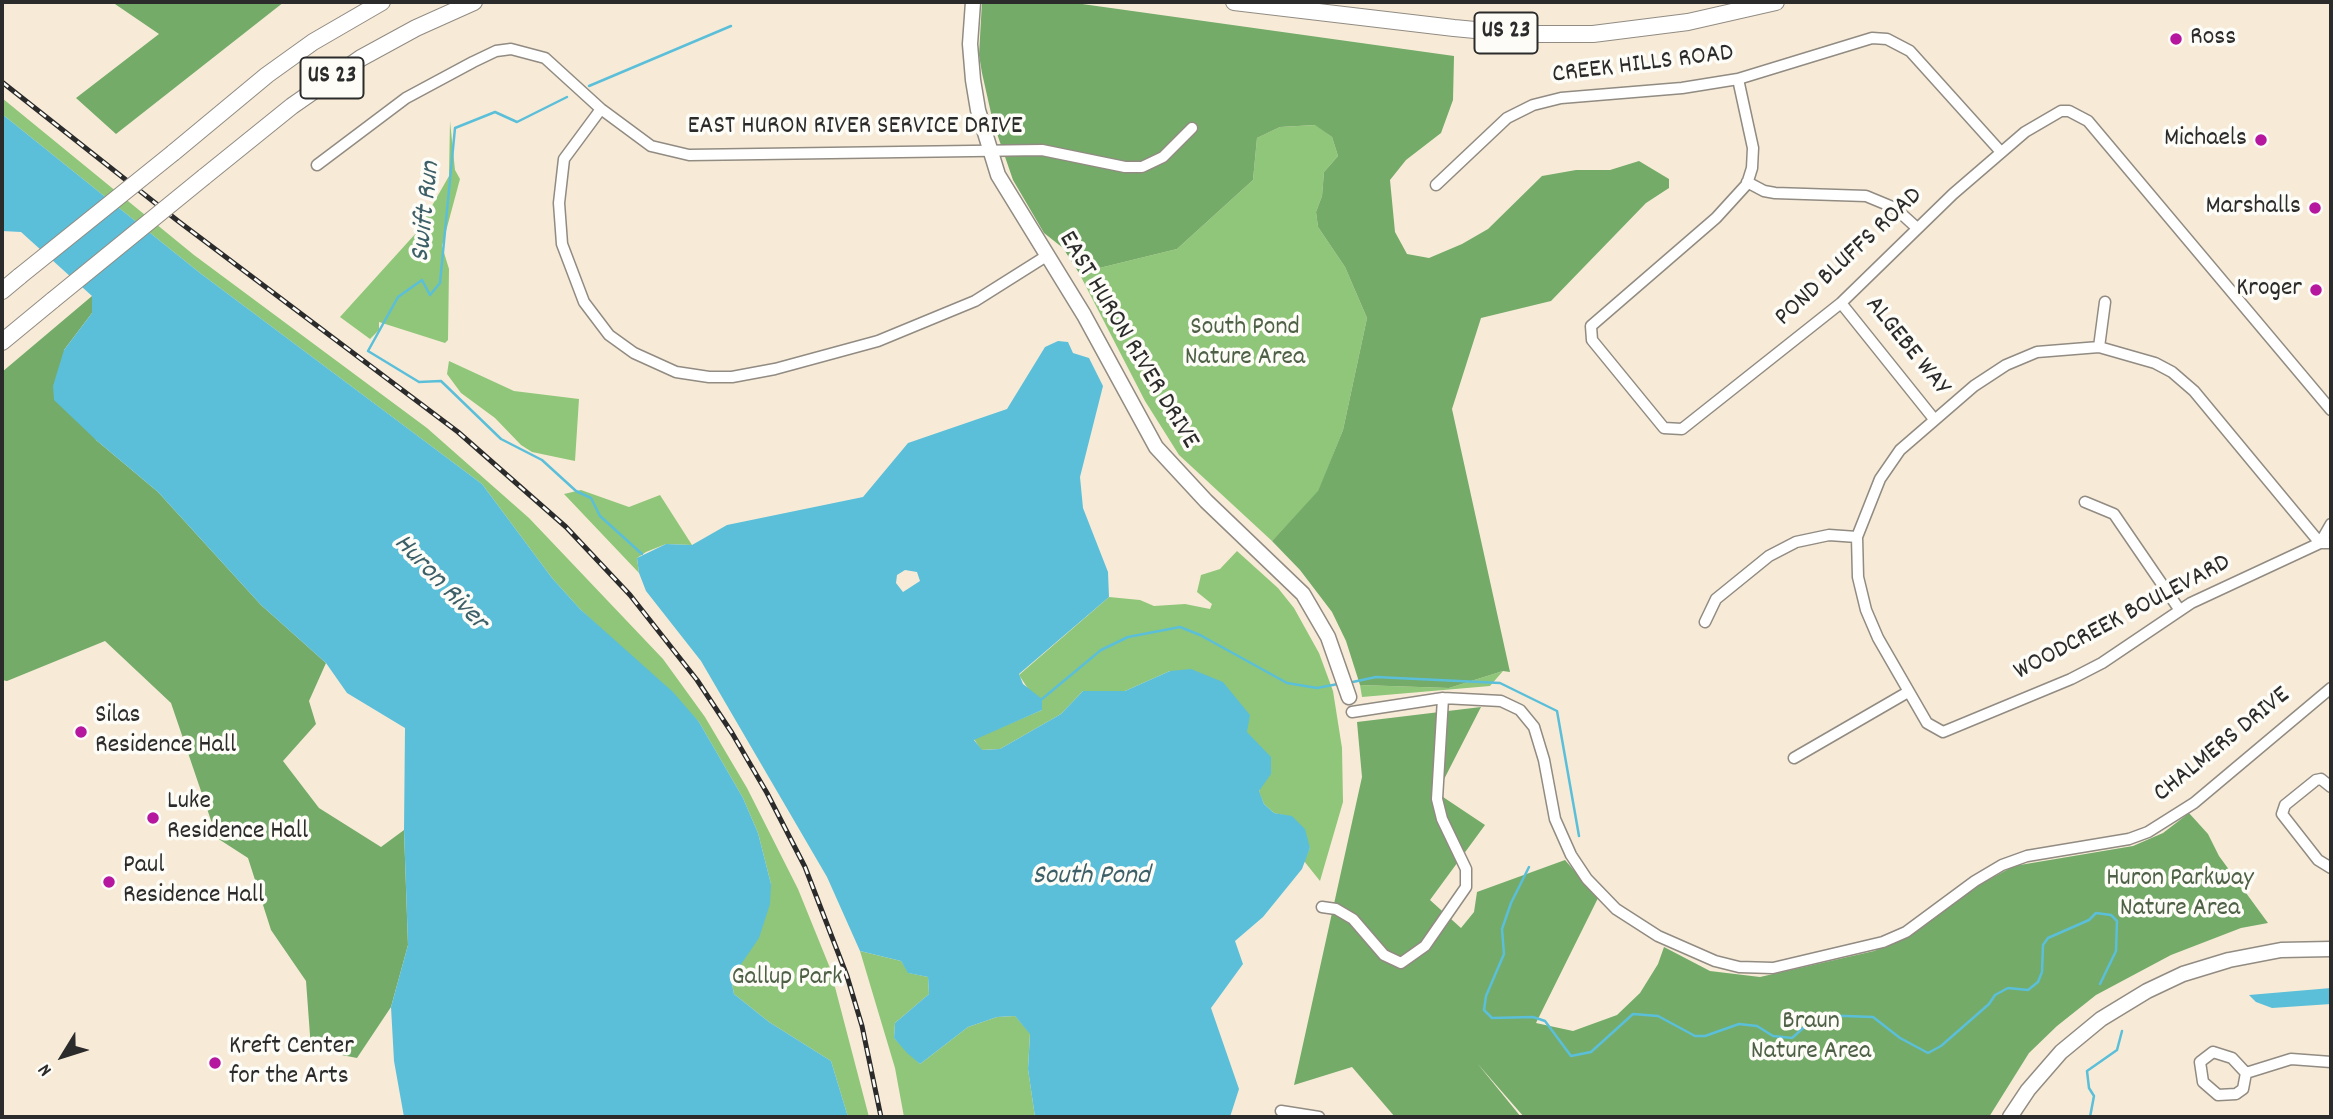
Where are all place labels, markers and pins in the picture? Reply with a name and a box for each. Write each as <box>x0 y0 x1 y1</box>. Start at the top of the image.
place label: Ross <box>2190 23 2236 55</box>
marker: Ross <box>2168 31 2184 47</box>
place label: Michaels <box>2164 124 2247 156</box>
marker: Michaels <box>2253 132 2269 148</box>
place label: Marshalls <box>2206 192 2301 224</box>
marker: Marshalls <box>2307 200 2323 216</box>
place label: Kroger <box>2236 274 2302 306</box>
marker: Kroger <box>2308 282 2324 298</box>
place label: Silas Residence Hall <box>95 701 236 762</box>
marker: Silas Residence Hall <box>73 724 89 740</box>
place label: Luke Residence Hall <box>167 787 308 848</box>
marker: Luke Residence Hall <box>145 810 161 826</box>
place label: Paul Residence Hall <box>123 851 264 912</box>
marker: Paul Residence Hall <box>101 874 117 890</box>
place label: Kreft Center for the Arts <box>229 1032 354 1094</box>
marker: Kreft Center for the Arts <box>207 1055 223 1071</box>

